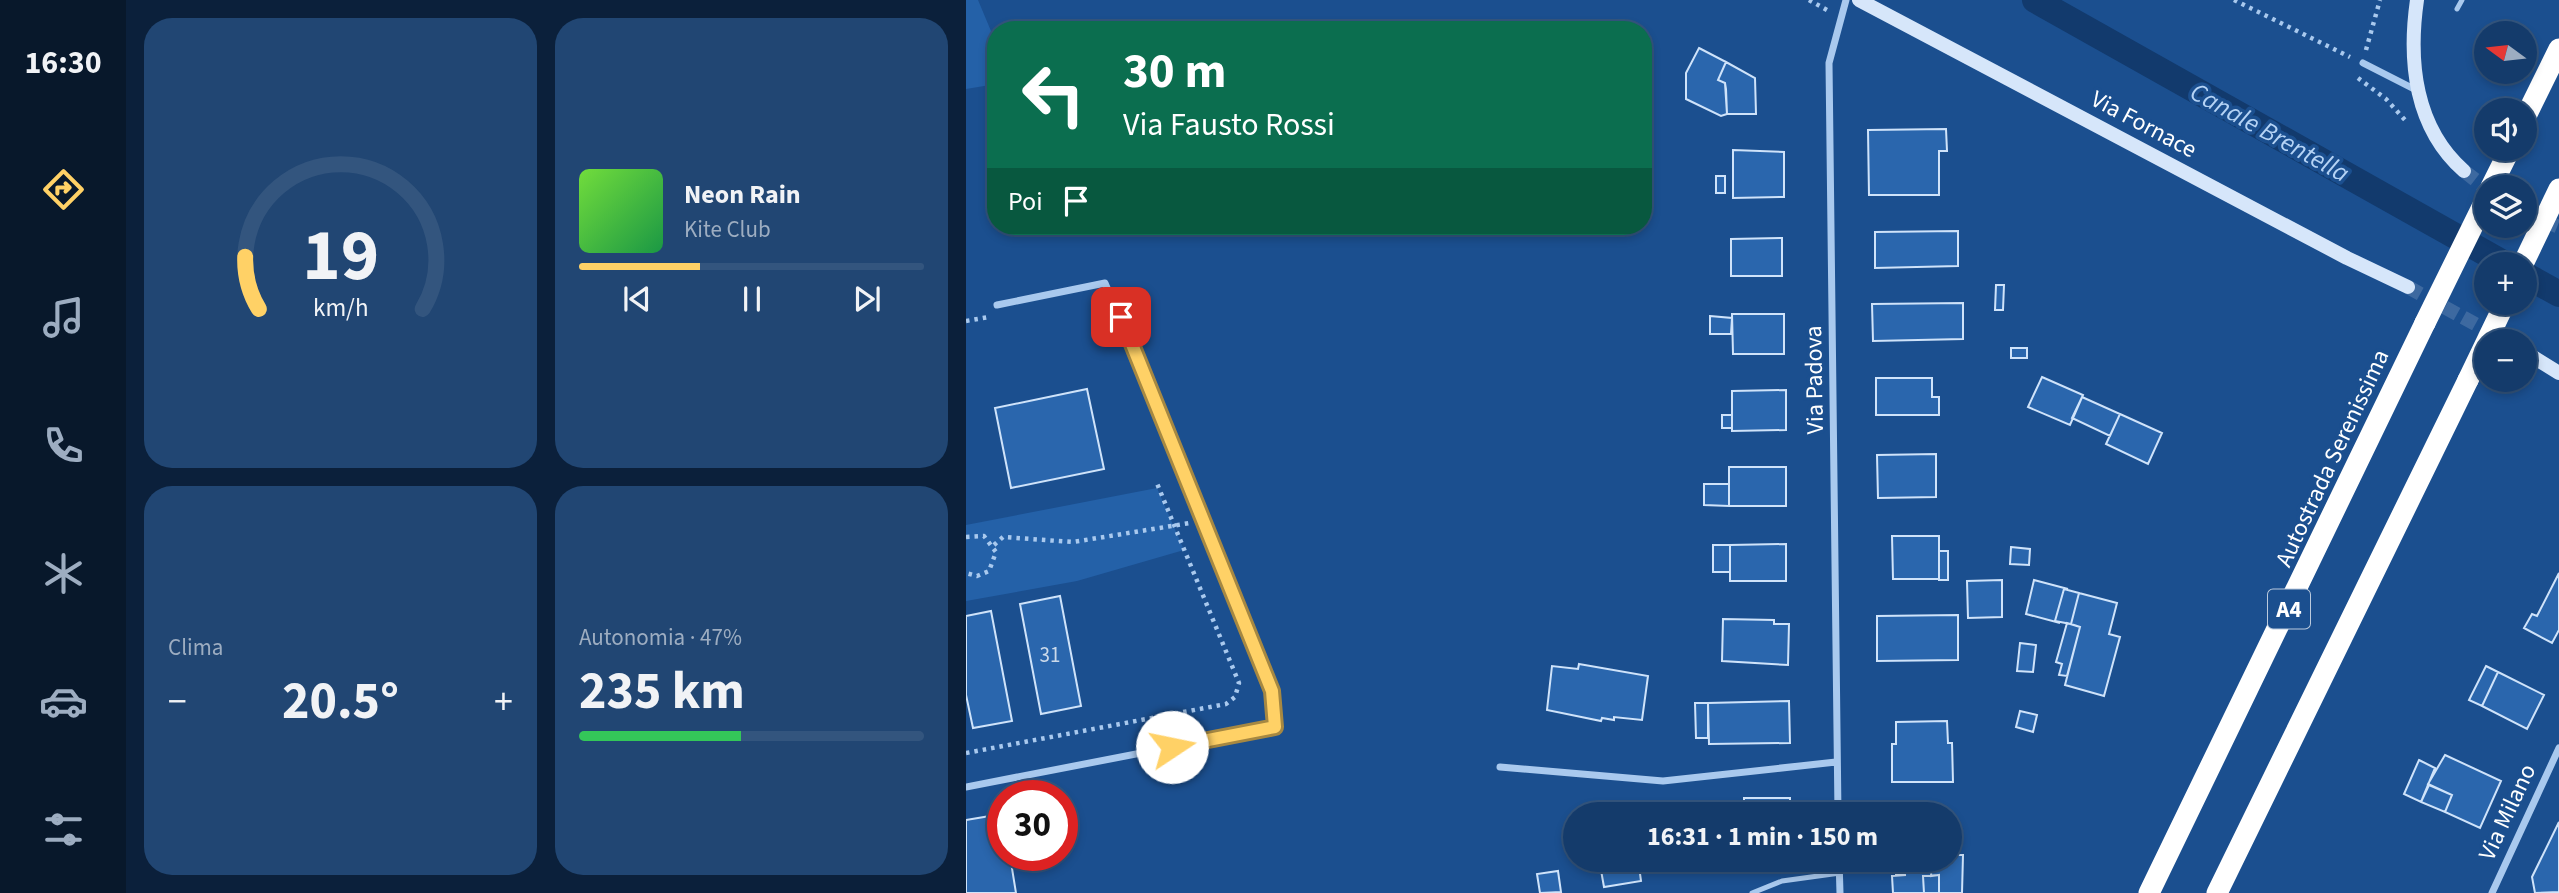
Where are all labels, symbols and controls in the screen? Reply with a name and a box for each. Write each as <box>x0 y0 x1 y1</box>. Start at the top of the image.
north arrow <box>2474 21 2538 84</box>
map controls <box>2474 21 2537 392</box>
text: 30 m <box>1123 37 1227 107</box>
text: 16:30 <box>24 40 102 86</box>
icon: left <box>1008 49 1099 140</box>
water label: Canale Brentella <box>2183 73 2356 192</box>
street label: Via Fornace <box>2085 82 2203 167</box>
button: sound <box>2474 98 2537 161</box>
text: Via Fausto Rossi <box>1123 102 1335 148</box>
icon: directions <box>39 165 88 214</box>
button: layers <box>2474 175 2537 238</box>
text: Neon Rain <box>684 176 801 213</box>
icon: arrive <box>1057 182 1095 220</box>
text: Poi <box>1008 183 1043 220</box>
text: 19 <box>302 205 379 309</box>
text: Kite Club <box>684 213 771 246</box>
button: + <box>2474 252 2537 315</box>
icon: previous <box>618 280 656 318</box>
icon: pause <box>733 280 771 318</box>
icon: next <box>848 280 886 318</box>
pin <box>1091 287 1151 347</box>
text: km/h <box>313 290 368 326</box>
icon: music <box>39 293 88 342</box>
icon: arrive <box>1102 298 1140 336</box>
street label: Via Padova <box>1796 325 1833 435</box>
button: − <box>2474 329 2537 392</box>
street label: Autostrada Serenissima <box>2267 344 2398 573</box>
icon: phone <box>39 421 88 470</box>
icon: climate <box>39 549 88 598</box>
road number: A4 <box>2268 590 2310 628</box>
text: Autonomia · 47% <box>579 621 742 654</box>
text: Clima <box>168 631 223 664</box>
house number: 31 <box>1040 640 1060 670</box>
text: 235 km <box>579 655 745 729</box>
text: 20.5° <box>282 665 399 739</box>
text: − <box>168 675 187 729</box>
text: + <box>494 675 513 729</box>
icon: car <box>39 677 88 726</box>
position arrow <box>1135 710 1209 784</box>
street label: Via Milano <box>2470 758 2545 866</box>
speed limit sign: 30 <box>987 780 1078 871</box>
icon: filters <box>39 805 88 854</box>
text: 16:31 · 1 min · 150 m <box>1647 818 1878 855</box>

